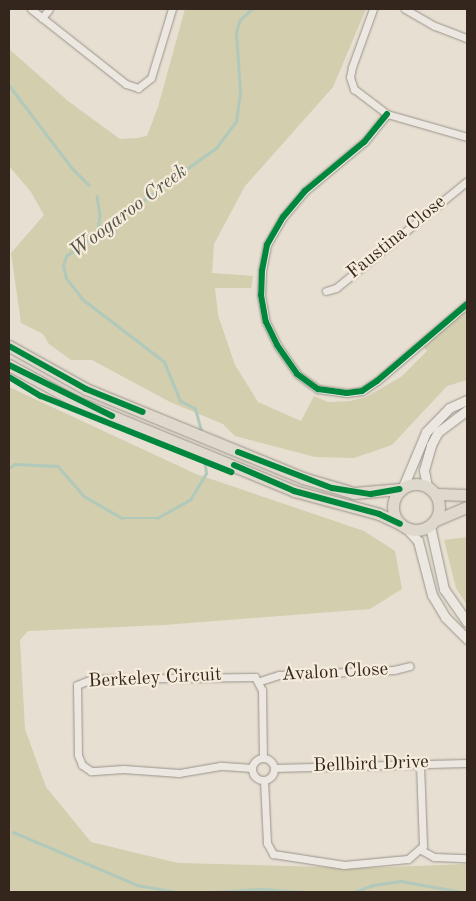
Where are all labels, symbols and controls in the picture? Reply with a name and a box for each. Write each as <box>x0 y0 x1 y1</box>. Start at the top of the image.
water label: Woogaroo Creek <box>65 160 193 264</box>
street label: Faustina Close <box>343 191 451 285</box>
street label: Avalon Close <box>281 659 389 687</box>
street label: Berkeley Circuit <box>88 664 222 694</box>
street label: Bellbird Drive <box>313 752 429 778</box>

